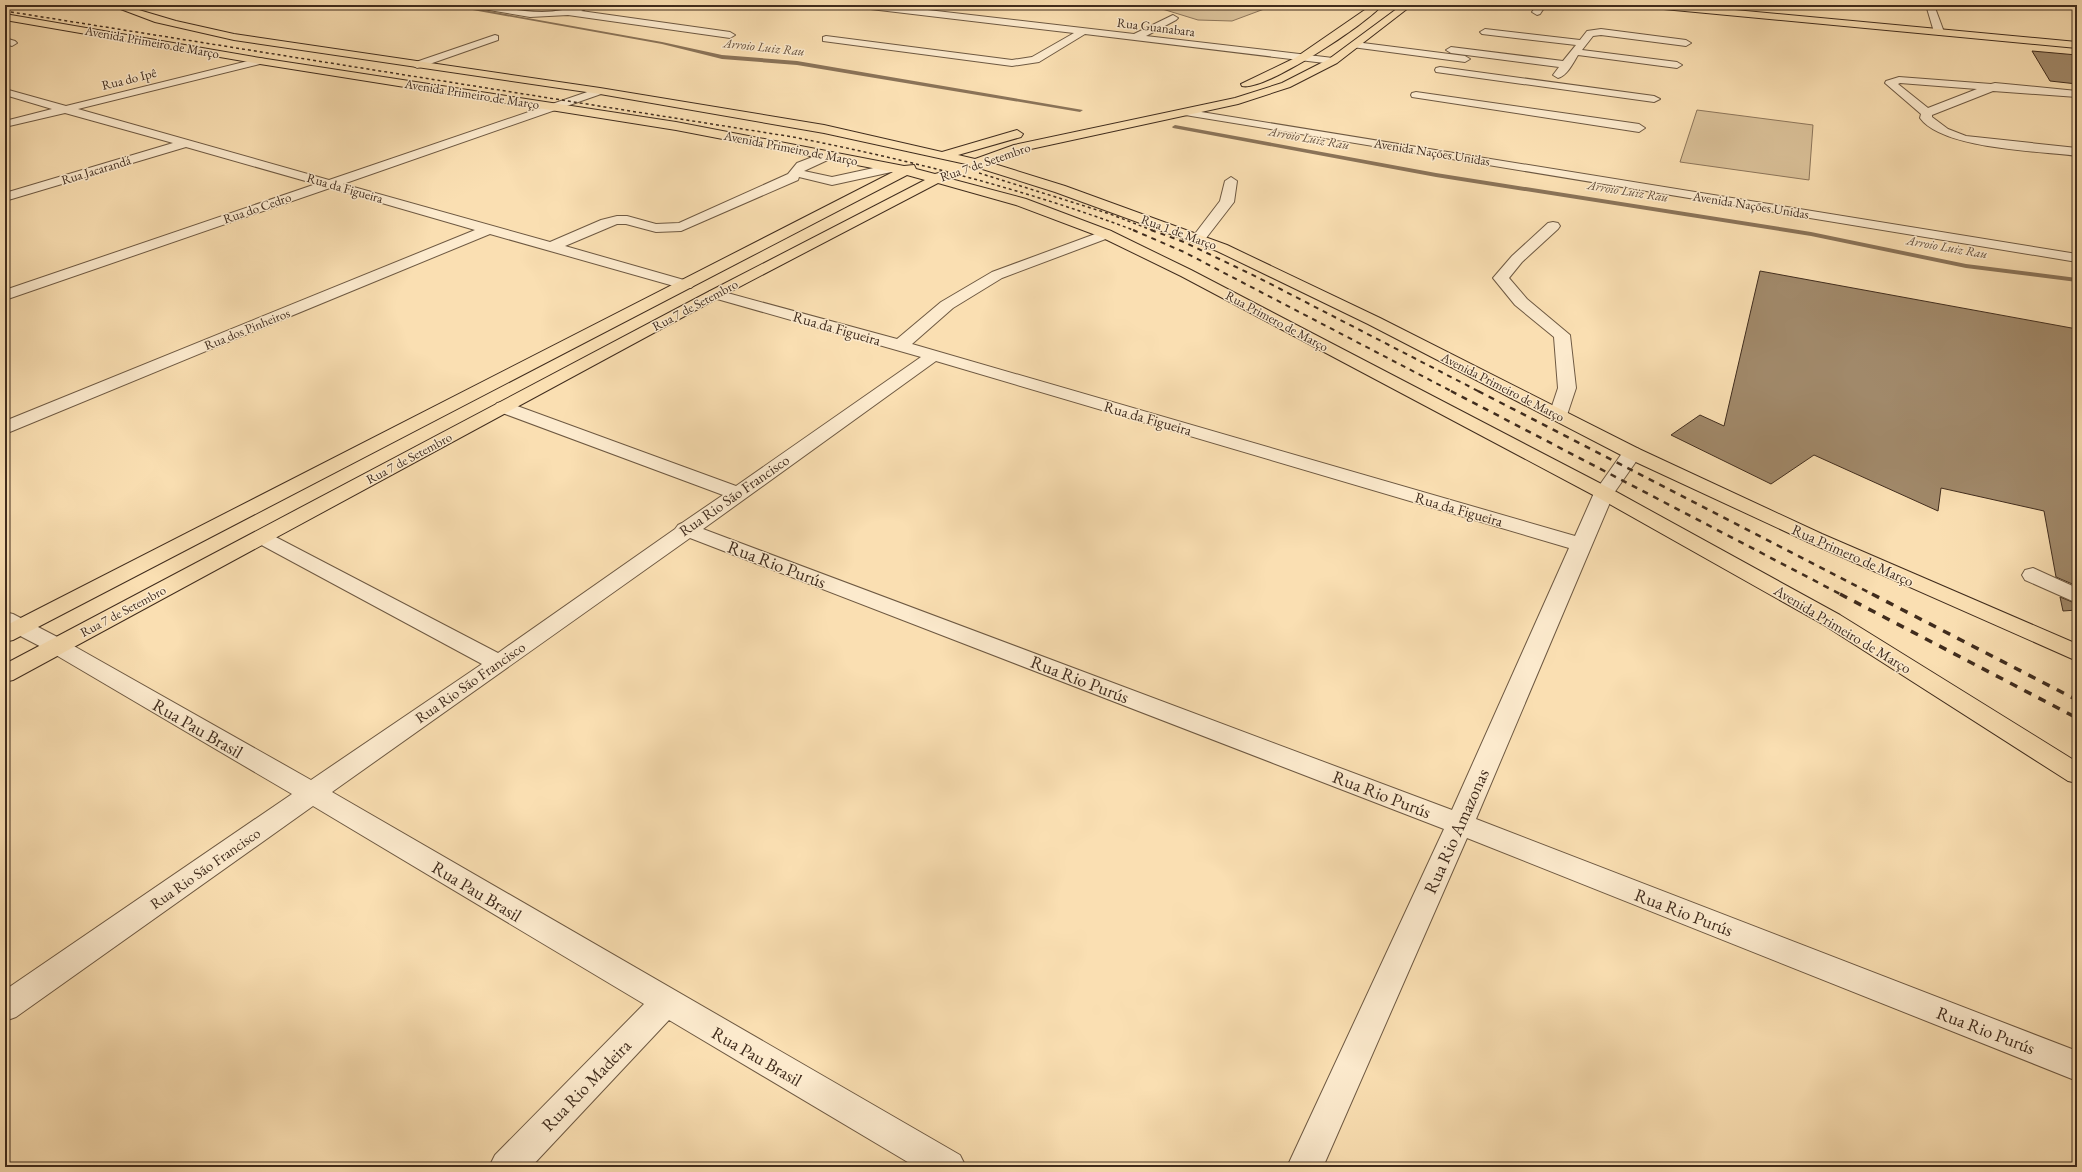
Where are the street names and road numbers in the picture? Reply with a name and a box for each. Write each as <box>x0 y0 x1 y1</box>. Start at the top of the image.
street label: Rua Guanabara <box>1116 14 1197 40</box>
street label: Avenida Primeiro de Março <box>83 22 220 62</box>
street label: Rua do Ipê <box>100 64 158 94</box>
street label: Avenida Primeiro de Março <box>402 75 541 113</box>
street label: Avenida Primeiro de Março <box>722 126 859 169</box>
street label: Avenida Nações Unidas <box>1372 134 1491 170</box>
street label: Rua 7 de Setembro <box>937 139 1033 185</box>
street label: Rua Jacarandá <box>59 151 134 189</box>
street label: Rua da Figueira <box>305 169 386 207</box>
street label: Avenida Nações Unidas <box>1691 187 1810 223</box>
street label: Rua do Cedro <box>221 188 293 228</box>
street label: Rua 1 de Março <box>1139 210 1219 254</box>
street label: Rua 7 de Setembro <box>649 275 741 335</box>
street label: Rua Primero de Março <box>1223 287 1331 355</box>
street label: Rua dos Pinheiros <box>202 304 292 354</box>
street label: Rua da Figueira <box>791 306 883 350</box>
street label: Avenida Primeiro de Março <box>1438 348 1567 425</box>
street label: Rua da Figueira <box>1102 396 1194 440</box>
street label: Rua 7 de Setembro <box>363 428 455 488</box>
street label: Rua Rio São Francisco <box>675 450 793 540</box>
street label: Rua da Figueira <box>1413 487 1505 531</box>
street label: Rua Primero de Março <box>1789 520 1917 590</box>
street label: Rua Rio Purús <box>725 535 830 593</box>
street label: Avenida Primeiro de Março <box>1770 580 1915 678</box>
street label: Rua 7 de Setembro <box>77 581 169 641</box>
street label: Rua Rio São Francisco <box>411 637 529 727</box>
street label: Rua Rio Purús <box>1028 650 1133 708</box>
street label: Rua Pau Brasil <box>149 693 247 763</box>
street label: Rua Rio Purús <box>1330 765 1435 823</box>
street label: Rua Rio Amazonas <box>1418 765 1494 897</box>
street label: Rua Rio São Francisco <box>146 823 264 913</box>
street label: Rua Pau Brasil <box>428 855 526 927</box>
street label: Rua Rio Purús <box>1632 883 1737 941</box>
street label: Rua Rio Purús <box>1934 1001 2039 1059</box>
street label: Rua Pau Brasil <box>708 1021 806 1091</box>
street label: Rua Rio Madeira <box>536 1033 636 1136</box>

